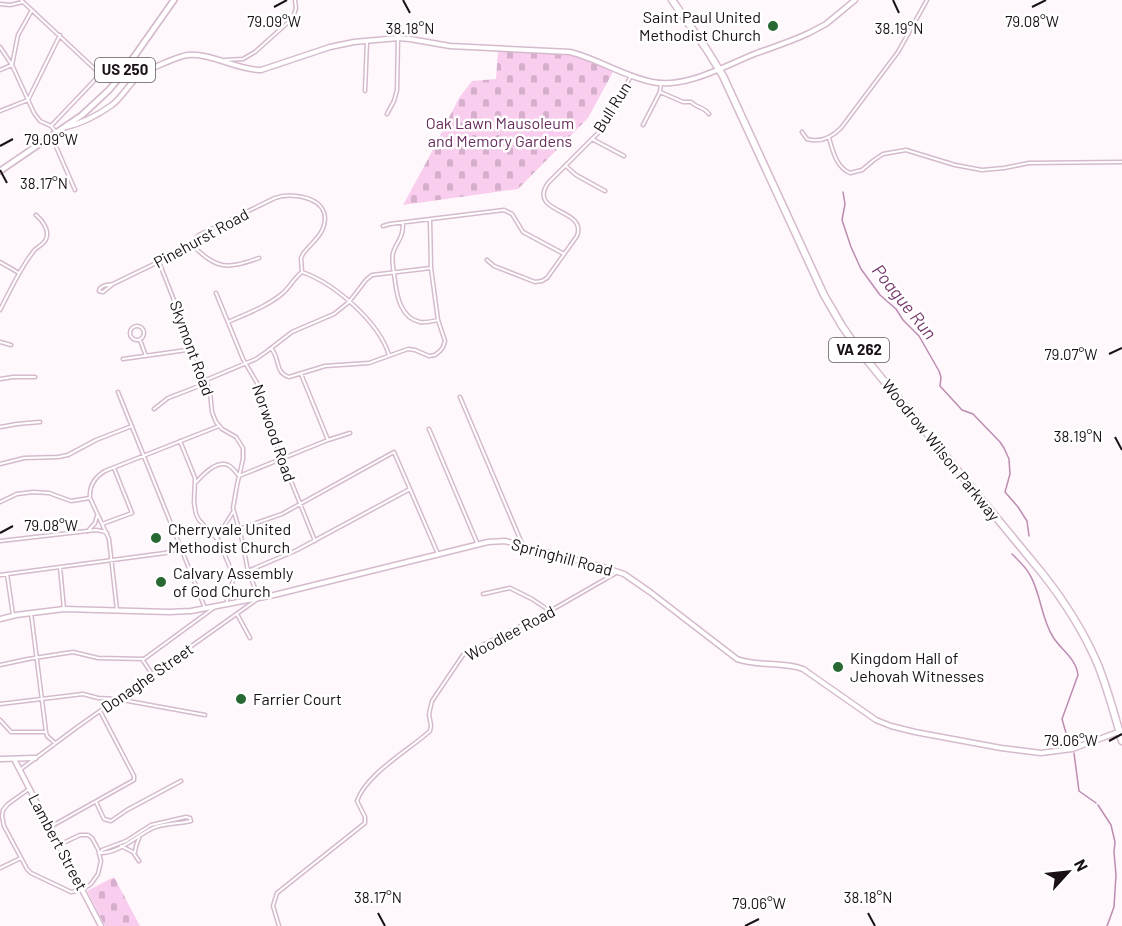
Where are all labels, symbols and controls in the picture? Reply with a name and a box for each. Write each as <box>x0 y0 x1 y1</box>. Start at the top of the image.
place label: Saint Paul United Methodist Church <box>639 7 761 44</box>
text: 79.09°W <box>247 12 301 30</box>
text: 79.08°W <box>1005 12 1059 30</box>
text: 38.18°N <box>386 19 434 37</box>
marker: Saint Paul United Methodist Church <box>766 19 780 33</box>
text: 38.19°N <box>875 19 923 37</box>
road number: US 250 <box>95 58 155 82</box>
street label: Bull Run <box>589 78 634 135</box>
park label: Oak Lawn Mausoleum and Memory Gardens <box>426 113 574 150</box>
text: 79.09°W <box>24 130 78 148</box>
text: 38.17°N <box>20 174 68 192</box>
street label: Pinehurst Road <box>150 204 252 271</box>
water label: Poague Run <box>868 259 942 343</box>
street label: Skymont Road <box>167 298 218 398</box>
road number: VA 262 <box>829 338 889 362</box>
text: 79.07°W <box>1044 345 1098 363</box>
street label: Woodrow Wilson Parkway <box>878 375 1005 525</box>
street label: Norwood Road <box>249 382 300 484</box>
text: 38.19°N <box>1054 427 1102 445</box>
text: 79.08°W <box>24 516 78 534</box>
place label: Cherryvale United Methodist Church <box>168 519 291 556</box>
marker: Cherryvale United Methodist Church <box>149 531 163 545</box>
street label: Springhill Road <box>509 534 615 579</box>
place label: Calvary Assembly of God Church <box>173 563 294 600</box>
marker: Calvary Assembly of God Church <box>154 575 168 589</box>
street label: Woodlee Road <box>462 601 558 664</box>
street label: Donaghe Street <box>97 639 196 716</box>
place label: Kingdom Hall of Jehovah Witnesses <box>850 648 984 685</box>
marker: Kingdom Hall of Jehovah Witnesses <box>831 660 845 674</box>
place label: Farrier Court <box>253 689 342 708</box>
marker: Farrier Court <box>234 692 248 706</box>
text: 79.06°W <box>1044 731 1098 749</box>
street label: Lambert Street <box>25 790 92 893</box>
north arrow <box>1038 842 1098 902</box>
text: N <box>1071 856 1093 874</box>
text: 38.17°N <box>354 888 402 906</box>
text: 38.18°N <box>844 888 892 906</box>
text: 79.06°W <box>732 894 786 912</box>

